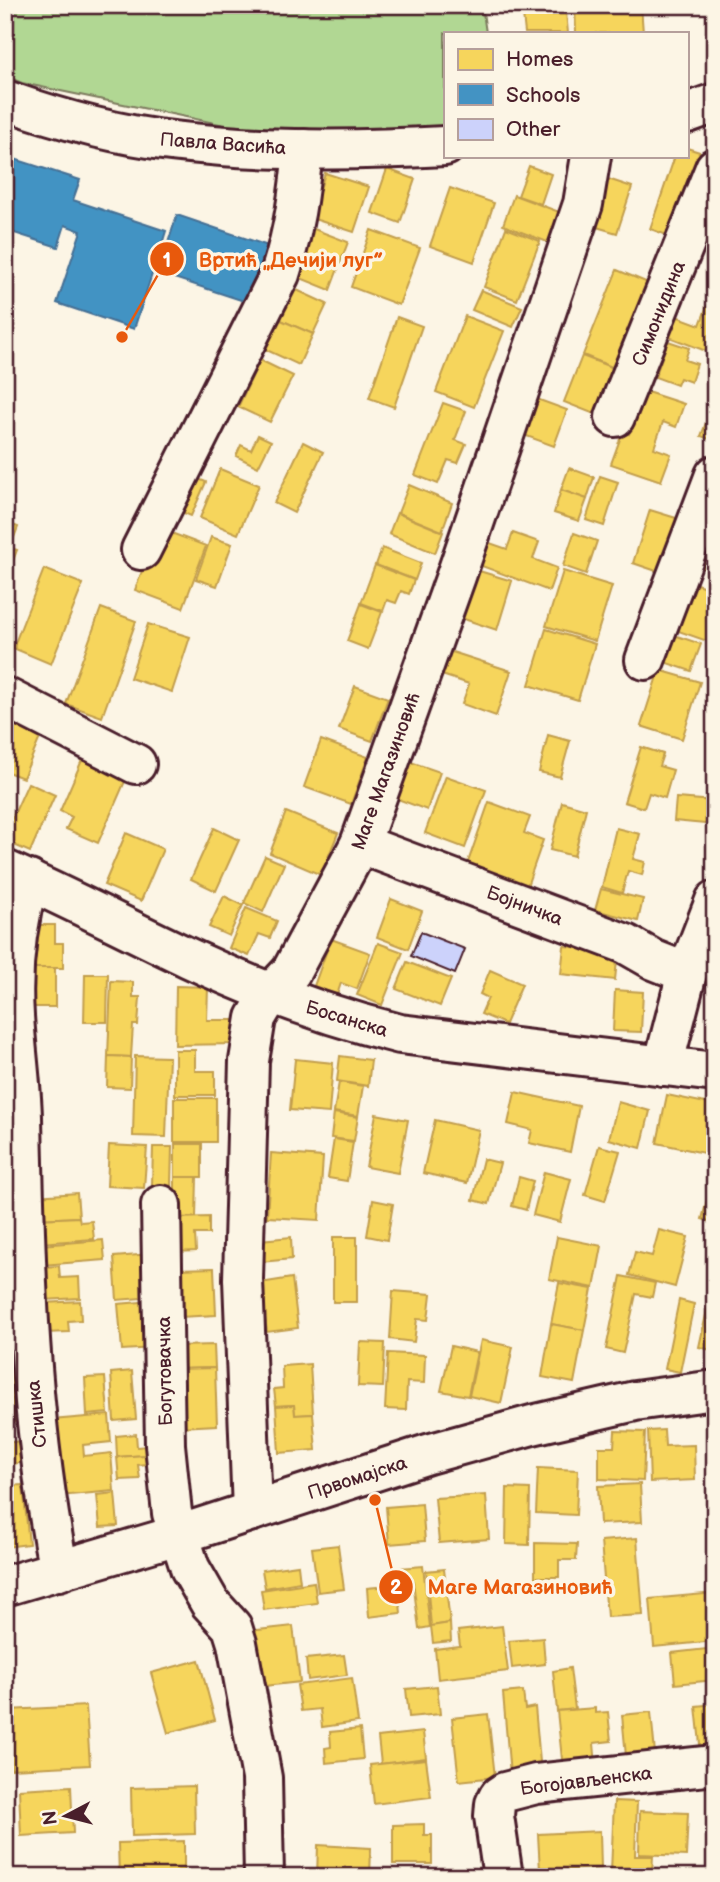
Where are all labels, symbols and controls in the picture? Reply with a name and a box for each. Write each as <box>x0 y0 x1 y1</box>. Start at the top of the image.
legend <box>444 32 688 158</box>
text: Homes <box>506 47 574 72</box>
text: Schools <box>506 83 580 108</box>
text: Other <box>506 117 561 142</box>
street label: Павла Васића <box>159 129 287 160</box>
callout: Вртић „Дечији луг” <box>150 238 397 280</box>
text: 1 <box>163 248 171 273</box>
text: Вртић „Дечији луг” <box>199 248 383 273</box>
street label: Симонидина <box>628 258 691 370</box>
street label: Маге Магазиновић <box>347 690 426 853</box>
street label: Бојничка <box>483 881 566 931</box>
street label: Босанска <box>303 996 390 1043</box>
street label: Богутовачка <box>153 1316 178 1426</box>
street label: Стишка <box>23 1379 52 1449</box>
street label: Првомајска <box>305 1452 410 1505</box>
callout: Маге Магазиновић <box>378 1566 626 1608</box>
text: 2 <box>390 1575 403 1600</box>
text: Маге Магазиновић <box>427 1575 613 1600</box>
street label: Богојављенска <box>519 1762 653 1801</box>
north arrow <box>32 1780 102 1850</box>
text: N <box>38 1809 63 1826</box>

